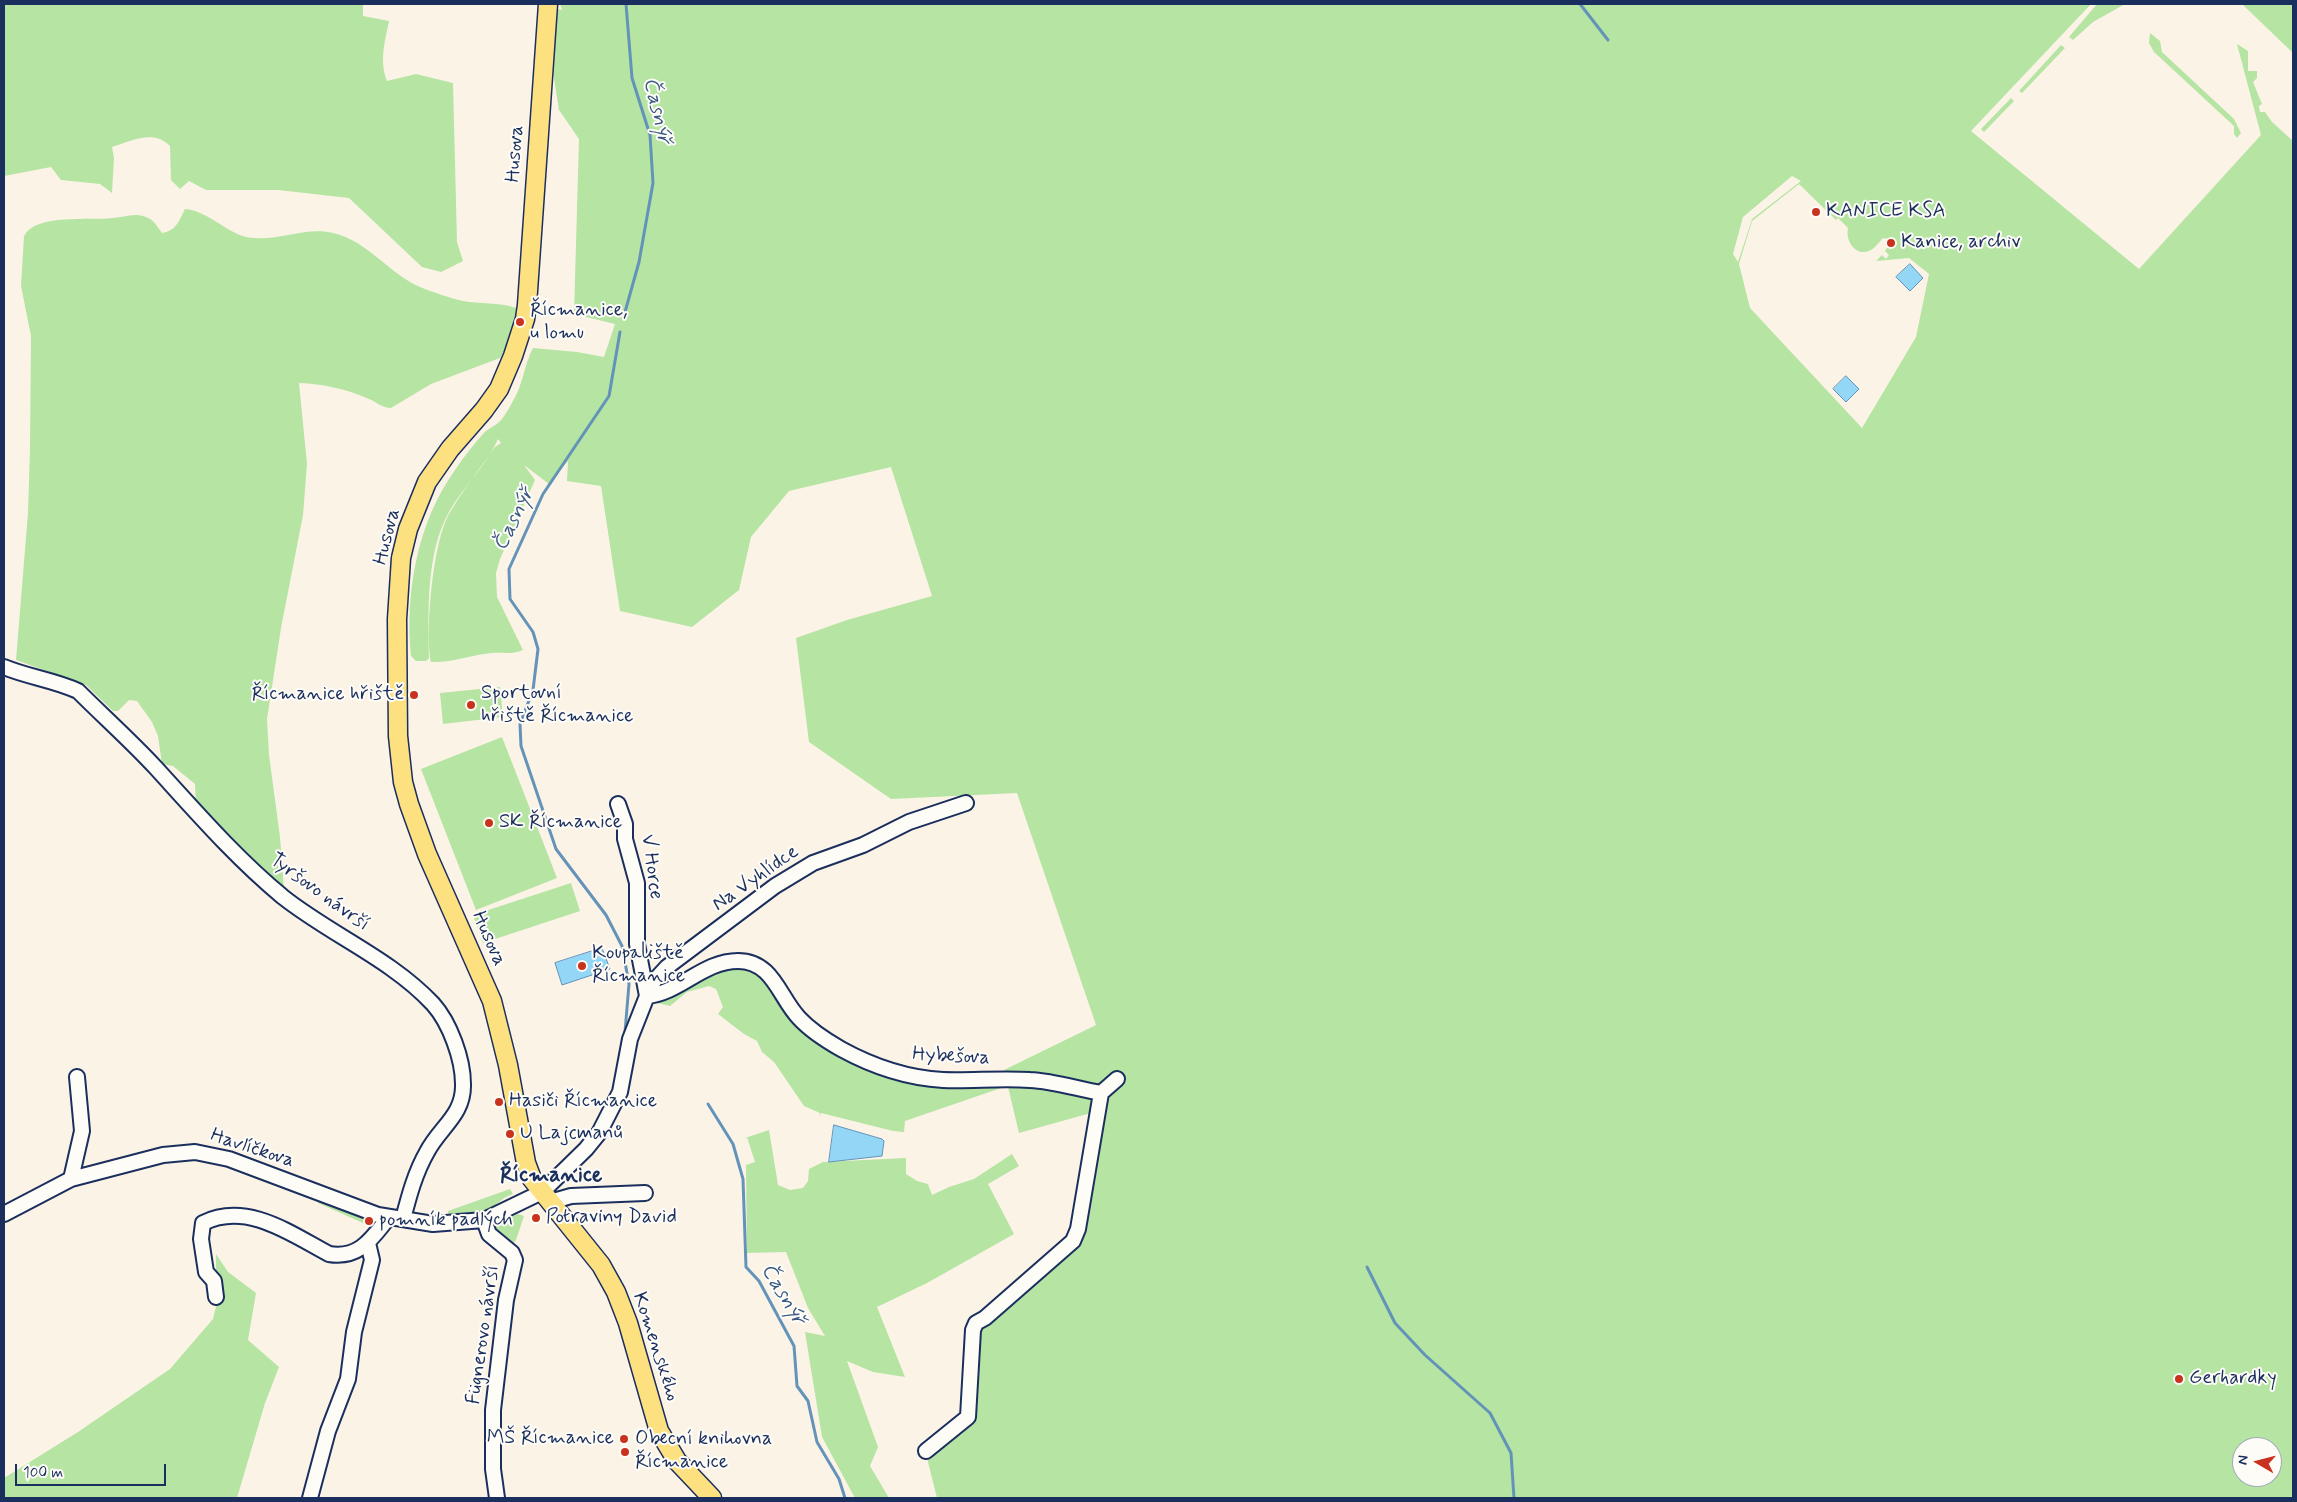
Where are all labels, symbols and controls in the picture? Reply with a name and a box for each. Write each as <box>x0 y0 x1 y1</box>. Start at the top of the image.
water label: Časnýř <box>636 75 676 147</box>
street label: Husova <box>502 125 530 183</box>
place label: KANICE KSA <box>1826 200 1946 224</box>
marker: KANICE KSA <box>1810 206 1822 218</box>
place label: Kanice, archiv <box>1901 231 2021 255</box>
marker: Kanice, archiv <box>1885 237 1897 249</box>
place label: Řícmanice, u lomu <box>530 299 627 346</box>
marker: Řícmanice, u lomu <box>514 316 526 328</box>
water label: Časnýř <box>489 484 541 556</box>
street label: Husova <box>369 506 407 568</box>
place label: Sportovní hřiště Řícmanice <box>481 682 633 729</box>
place label: Řícmanice hřiště <box>252 683 404 707</box>
marker: Řícmanice hřiště <box>408 689 420 701</box>
marker: Sportovní hřiště Řícmanice <box>465 699 477 711</box>
place label: SK Řícmanice <box>499 811 622 835</box>
marker: SK Řícmanice <box>483 817 495 829</box>
street label: V Horce <box>635 833 667 901</box>
street label: Na Vyhlídce <box>708 841 804 917</box>
street label: Tyršovo návrší <box>264 849 374 937</box>
street label: Husova <box>465 908 511 970</box>
place label: Koupaliště Řícmanice <box>592 942 685 989</box>
marker: Koupaliště Řícmanice <box>576 960 588 972</box>
street label: Hybešova <box>912 1043 990 1071</box>
place label: Hasiči Řícmanice <box>509 1090 657 1114</box>
marker: Hasiči Řícmanice <box>493 1096 505 1108</box>
place label: U Lajcmanů <box>520 1122 623 1146</box>
street label: Havlíčkova <box>207 1124 297 1174</box>
marker: U Lajcmanů <box>504 1128 516 1140</box>
district label: Řícmanice <box>500 1163 602 1189</box>
place label: Potraviny David <box>546 1206 677 1230</box>
place label: pomník padlých <box>379 1209 513 1233</box>
marker: Potraviny David <box>530 1212 542 1224</box>
marker: pomník padlých <box>363 1215 375 1227</box>
water label: Časnýř <box>754 1260 810 1330</box>
street label: Fügnerovo návrší <box>462 1264 506 1406</box>
street label: Komenského <box>626 1290 684 1404</box>
place label: Gerhardky <box>2189 1367 2277 1391</box>
marker: Gerhardky <box>2173 1373 2185 1385</box>
place label: MŠ Řícmanice <box>487 1427 614 1451</box>
place label: Obecní knihovna Řícmanice <box>635 1428 772 1475</box>
marker: MŠ Řícmanice <box>618 1433 630 1445</box>
north arrow <box>2232 1437 2282 1487</box>
marker: Obecní knihovna Řícmanice <box>619 1446 631 1458</box>
scale bar <box>18 1454 169 1486</box>
text: N <box>2234 1454 2253 1466</box>
text: 100 m <box>23 1463 63 1483</box>

